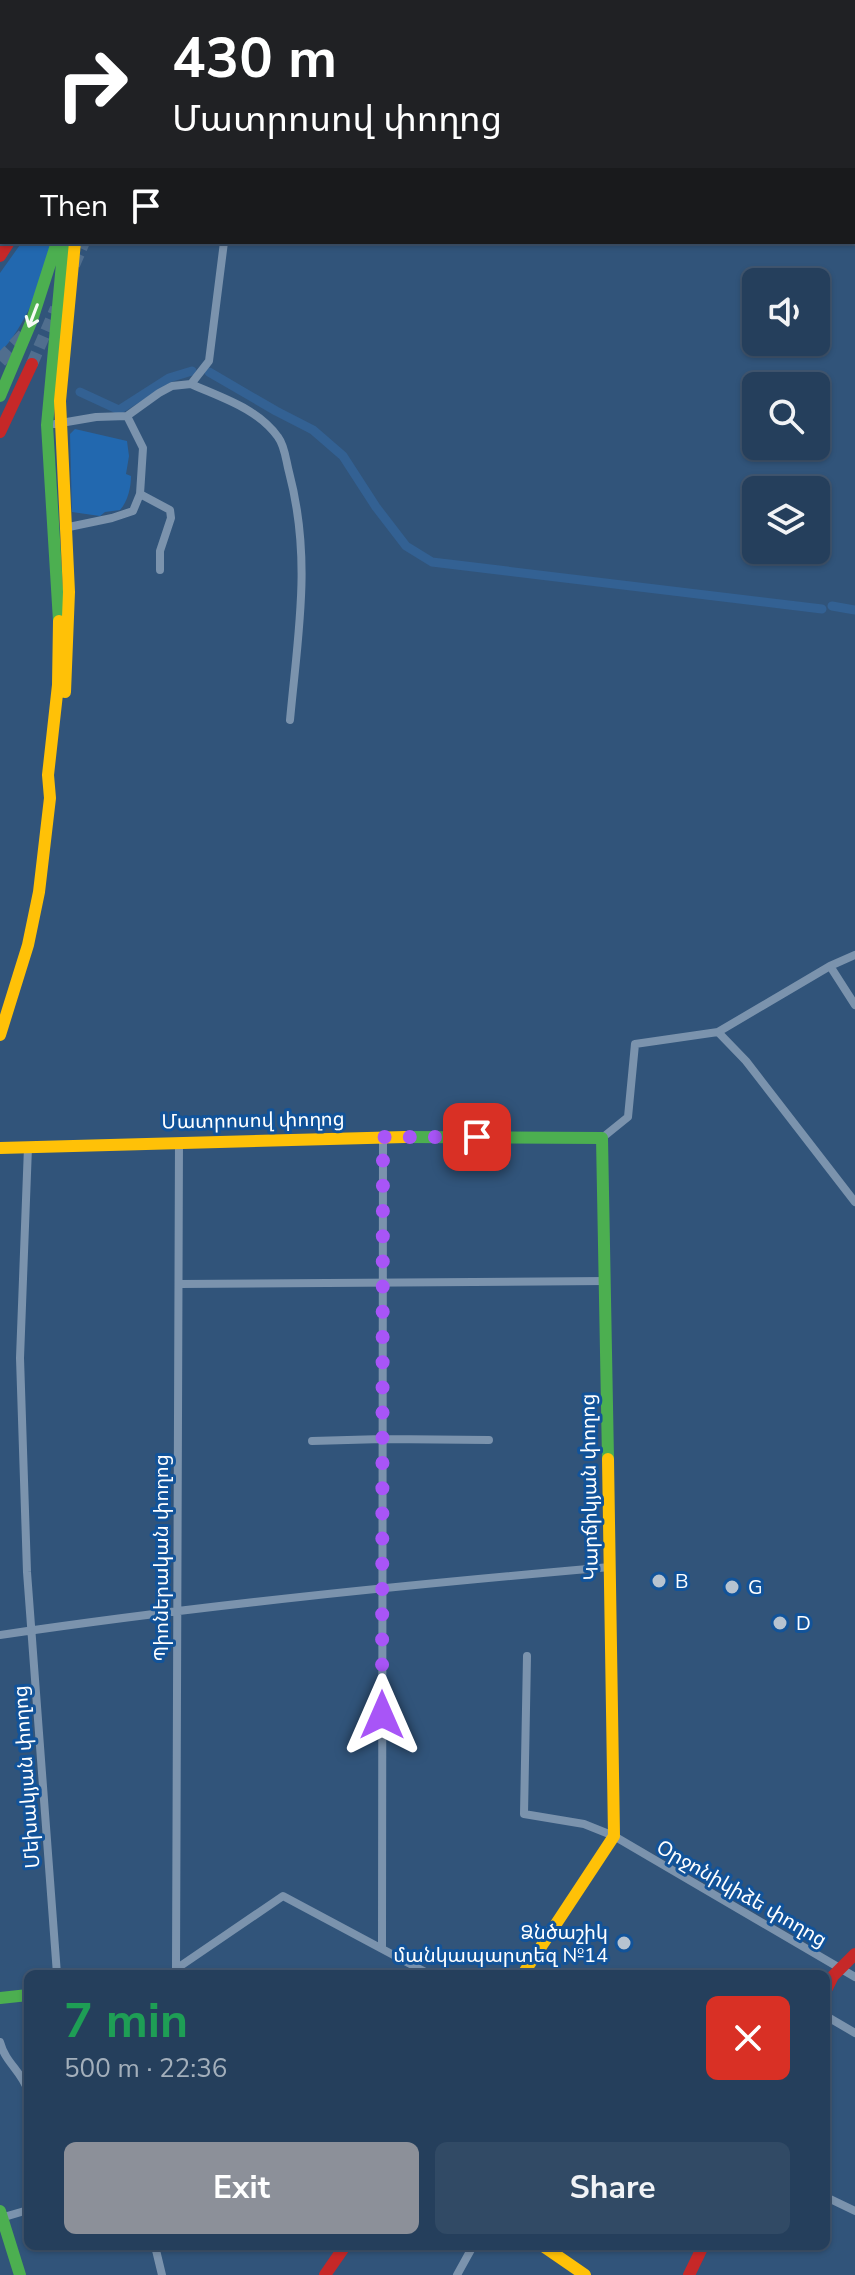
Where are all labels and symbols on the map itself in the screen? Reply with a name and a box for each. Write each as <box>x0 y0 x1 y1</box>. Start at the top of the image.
one-way arrow <box>25 303 39 328</box>
pin <box>443 1103 511 1171</box>
street label: Մատրոսով փողոց <box>161 1105 345 1136</box>
street label: Կարճիկյան փողոց <box>574 1393 605 1581</box>
street label: Պիոներական փողոց <box>148 1454 175 1662</box>
place label: B <box>675 1568 689 1595</box>
marker: B <box>650 1572 668 1590</box>
place label: G <box>748 1574 763 1601</box>
marker: G <box>723 1578 741 1596</box>
place label: D <box>796 1610 811 1637</box>
marker: D <box>771 1614 789 1632</box>
position arrow <box>340 1673 424 1757</box>
street label: Մեխակյան փողոց <box>7 1684 46 1869</box>
street label: Օրջոնիկիձե փողոց <box>652 1834 832 1953</box>
place label: Ձնծաշիկ մանկապարտեզ №14 <box>393 1919 608 1969</box>
marker: Ձնծաշիկ մանկապարտեզ №14 <box>615 1934 633 1952</box>

